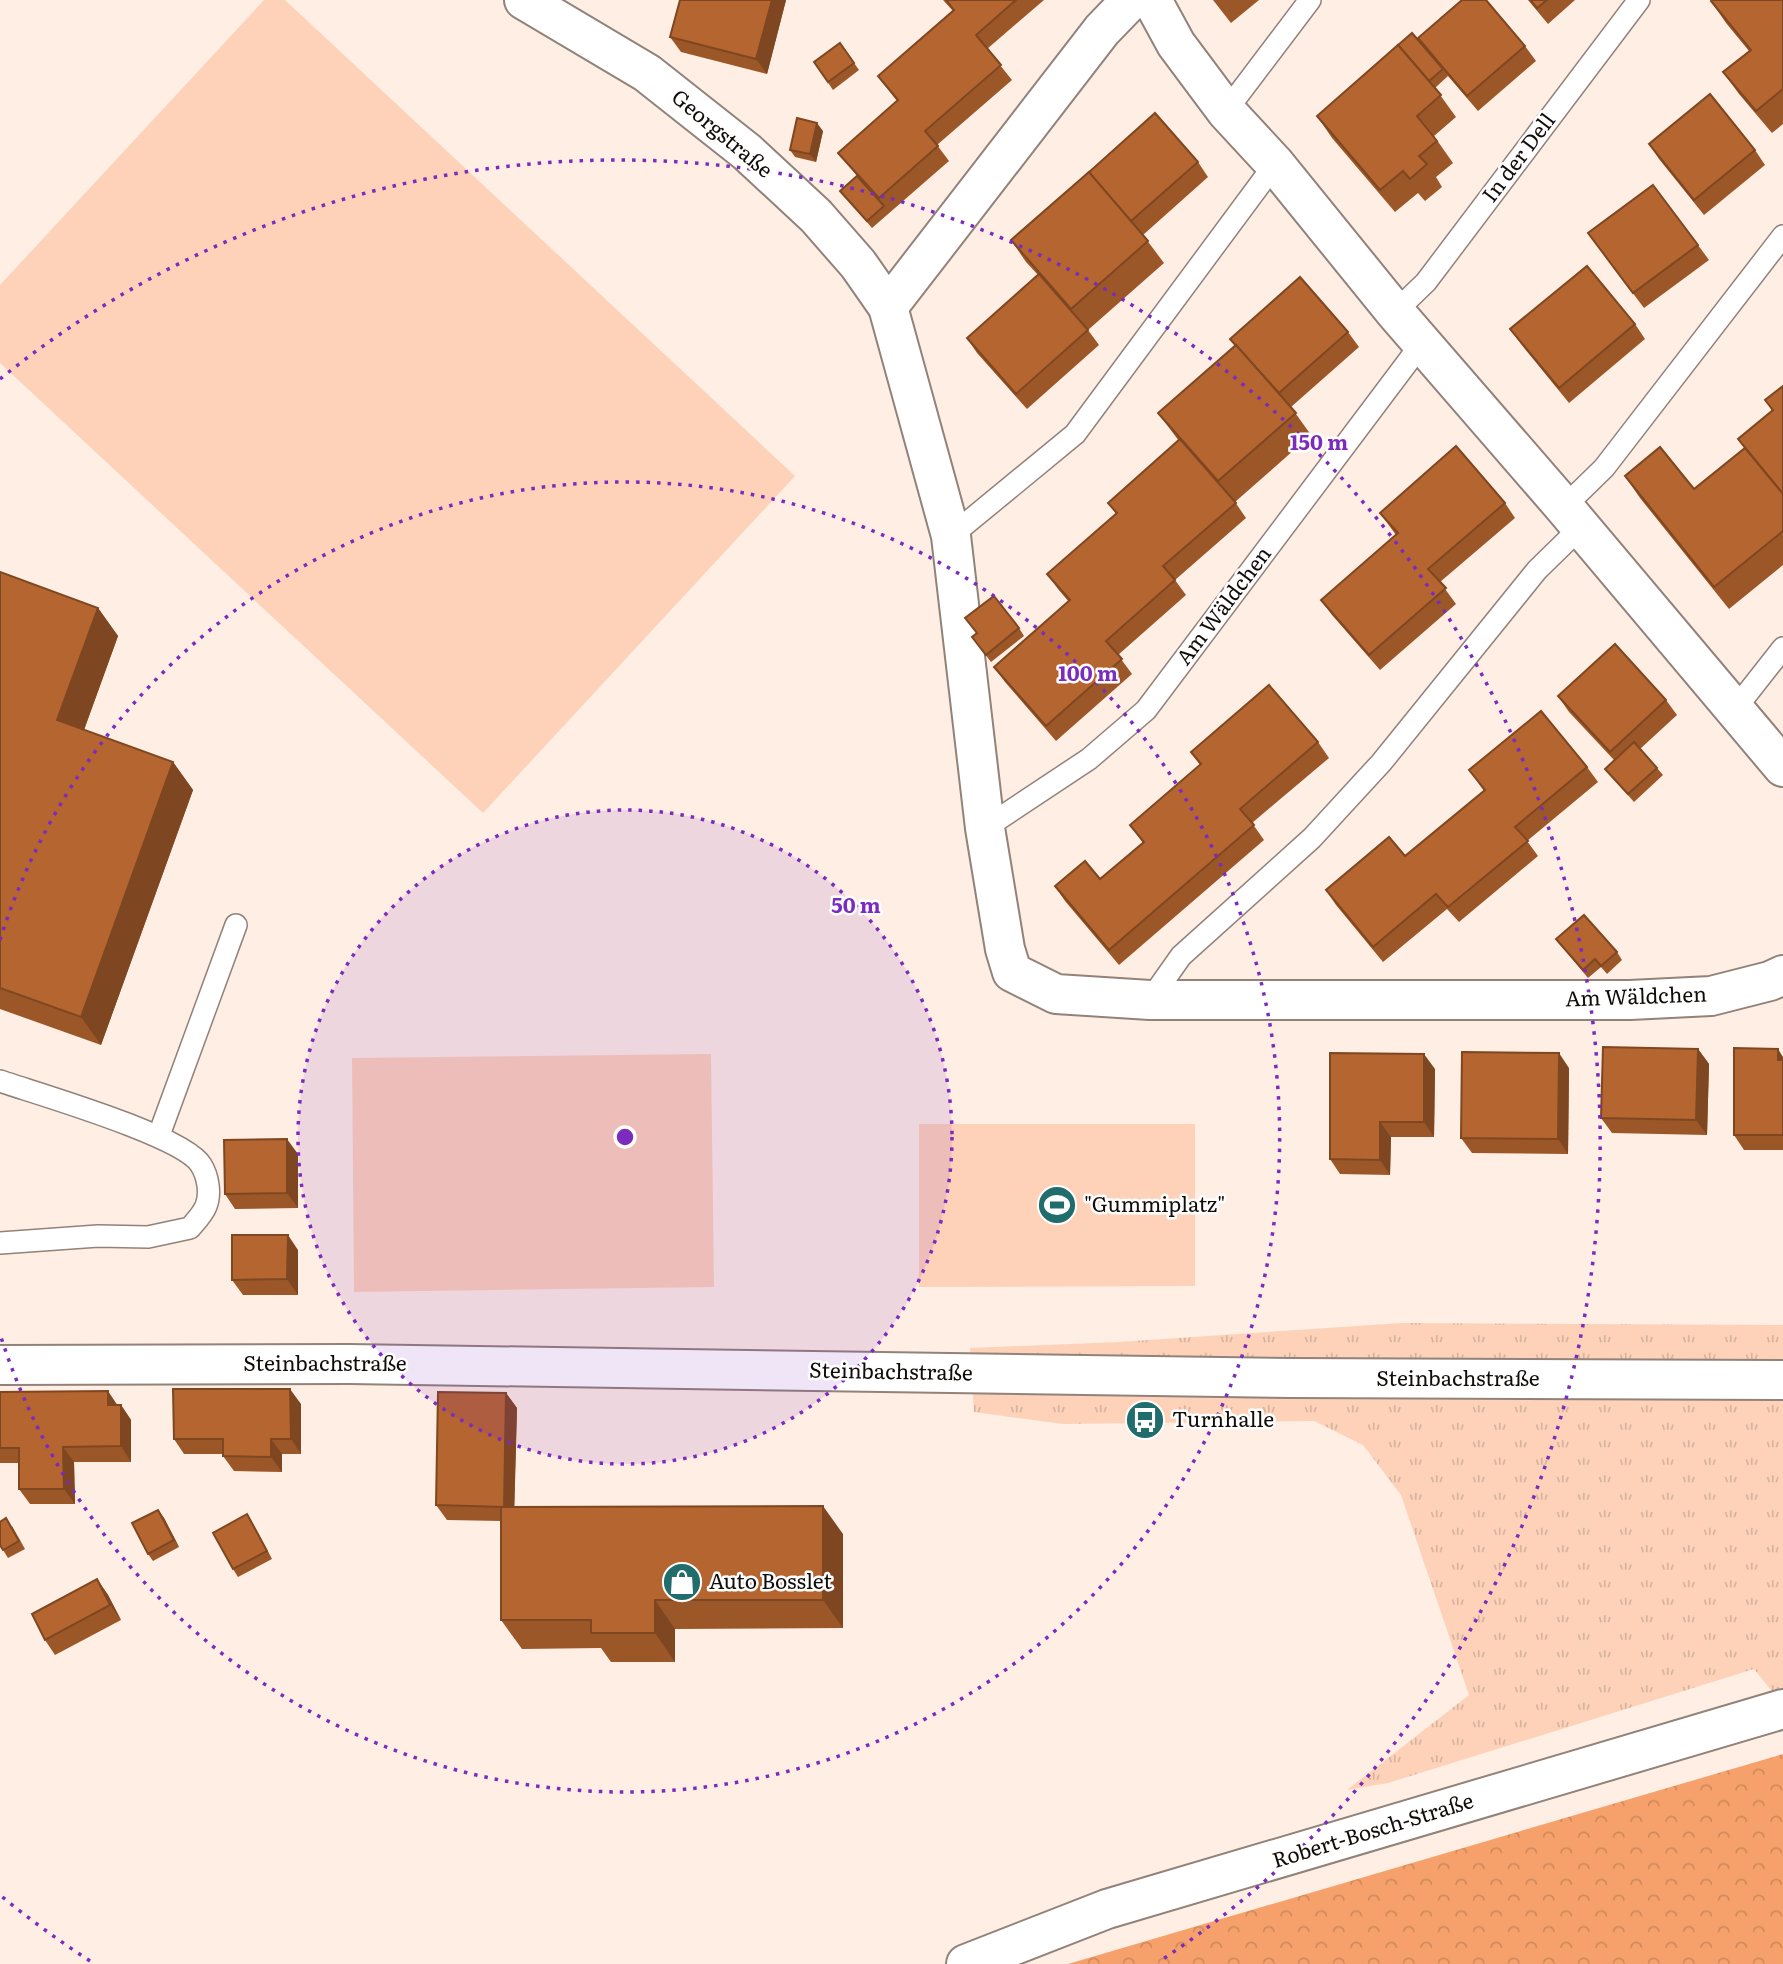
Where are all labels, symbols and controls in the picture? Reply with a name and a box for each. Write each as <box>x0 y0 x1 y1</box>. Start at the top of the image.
street label: Georgstraße <box>666 80 781 184</box>
street label: In der Dell <box>1473 105 1561 208</box>
text: 150 m <box>1290 425 1348 456</box>
street label: Am Wäldchen <box>1167 539 1277 670</box>
text: 100 m <box>1058 656 1118 687</box>
text: 50 m <box>831 888 881 919</box>
street label: Am Wäldchen <box>1565 977 1707 1012</box>
centre of rings <box>613 1125 637 1149</box>
sports icon: "Gummiplatz" <box>1036 1184 1078 1226</box>
place label: "Gummiplatz" <box>1084 1187 1225 1218</box>
street label: Steinbachstraße <box>243 1346 407 1377</box>
street label: Steinbachstraße <box>809 1353 973 1386</box>
street label: Steinbachstraße <box>1376 1361 1540 1392</box>
bus stop icon: Turnhalle <box>1124 1399 1166 1441</box>
place label: Turnhalle <box>1172 1402 1274 1433</box>
shop icon: Auto Bosslet <box>661 1561 703 1603</box>
place label: Auto Bosslet <box>709 1564 832 1595</box>
street label: Robert-Bosch-Straße <box>1268 1783 1477 1874</box>

